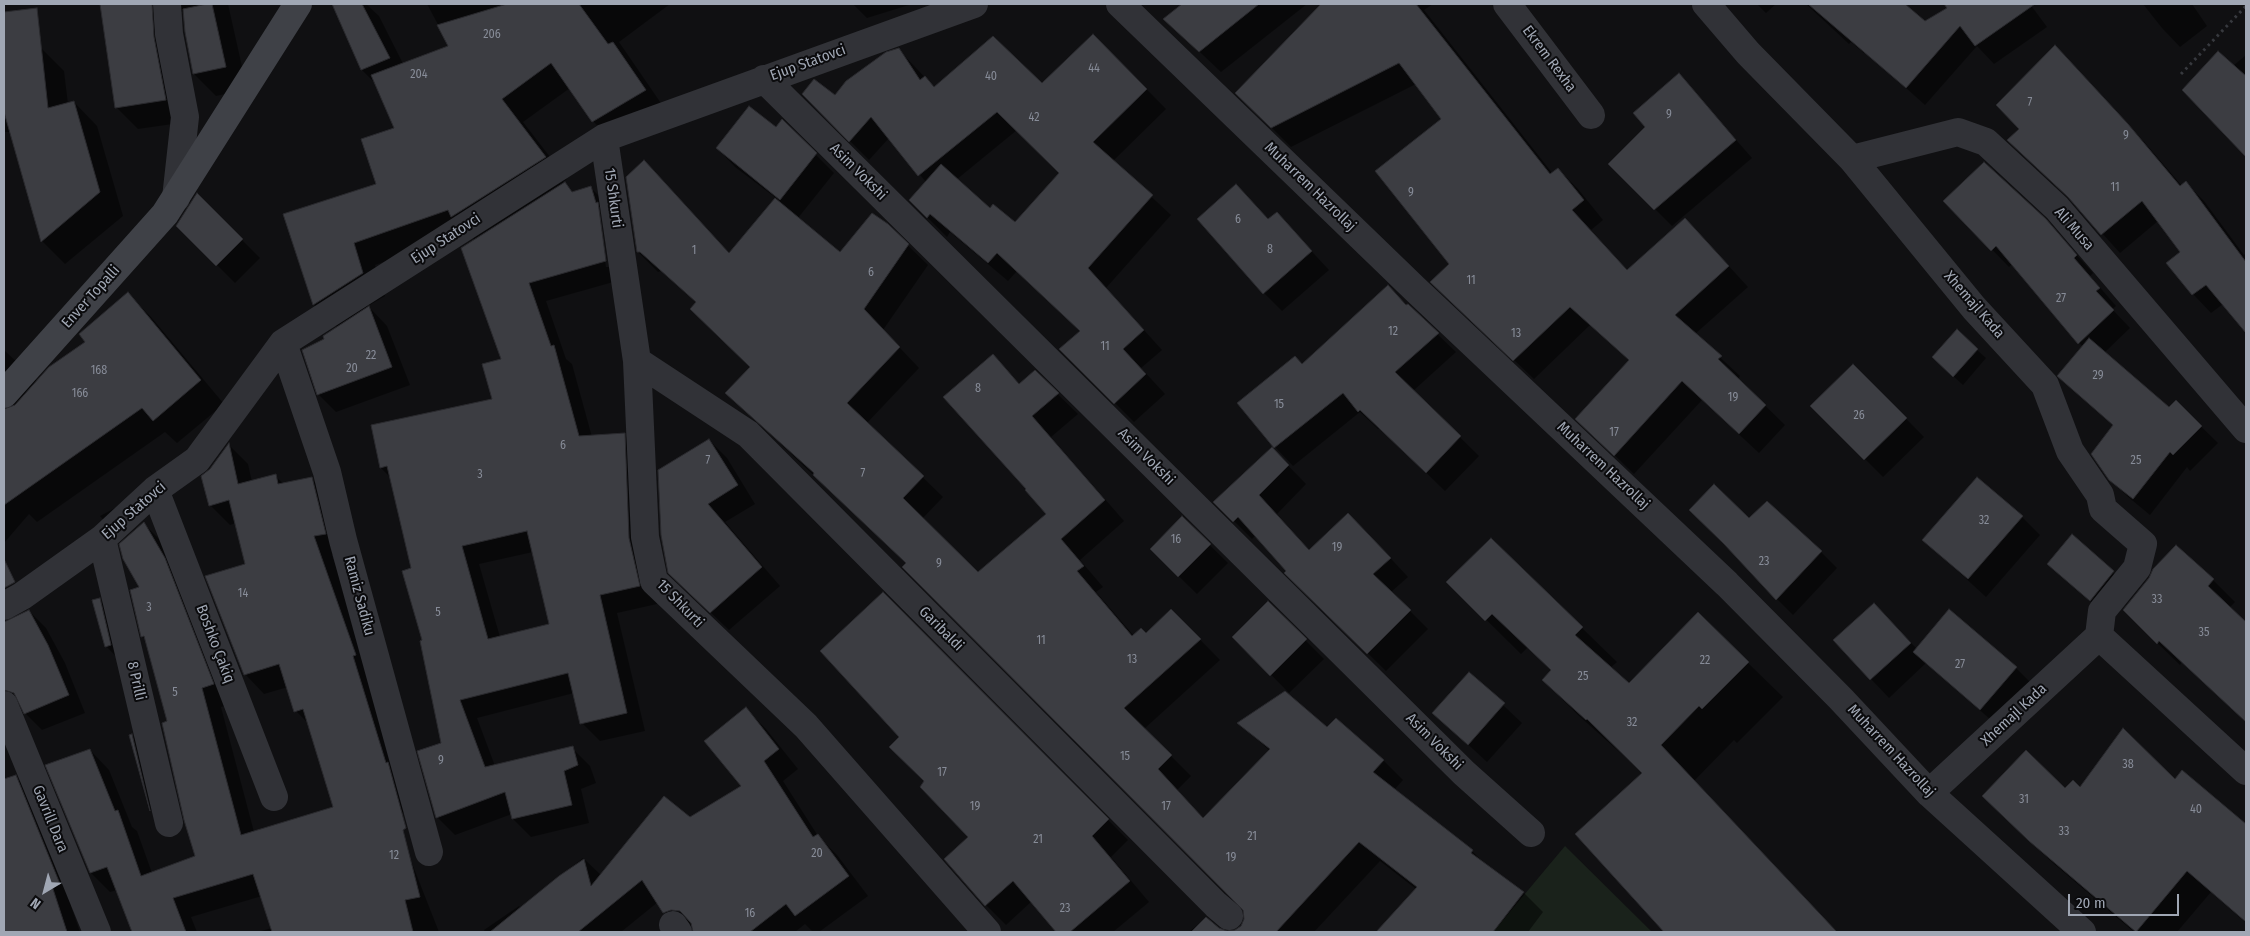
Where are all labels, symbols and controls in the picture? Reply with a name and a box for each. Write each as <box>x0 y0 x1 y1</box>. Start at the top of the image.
street label: Ekrem Rexha <box>1518 22 1580 96</box>
house number: 206 <box>483 28 501 42</box>
street label: Ejup Statovci <box>768 41 848 85</box>
house number: 44 <box>1088 62 1100 76</box>
house number: 204 <box>410 68 428 82</box>
house number: 40 <box>985 70 997 84</box>
house number: 7 <box>2028 96 2032 110</box>
house number: 9 <box>1666 108 1672 122</box>
house number: 42 <box>1029 111 1039 125</box>
house number: 9 <box>2123 129 2129 143</box>
street label: Muharrem Hazrollaj <box>1261 139 1359 235</box>
street label: Asim Vokshi <box>826 140 890 204</box>
street label: 15 Shkurti <box>600 167 626 229</box>
house number: 11 <box>2110 181 2120 195</box>
house number: 9 <box>1408 186 1414 200</box>
street label: Ali Musa <box>2050 204 2098 254</box>
street label: Ejup Statovci <box>408 210 484 268</box>
house number: 6 <box>1235 213 1241 227</box>
house number: 8 <box>1267 243 1273 257</box>
house number: 1 <box>692 244 696 258</box>
street label: Enver Topalli <box>58 262 124 332</box>
house number: 6 <box>868 266 874 280</box>
street label: Xhemajl Kada <box>1940 268 2008 342</box>
house number: 11 <box>1466 274 1476 288</box>
house number: 27 <box>2056 292 2066 306</box>
house number: 12 <box>1388 325 1398 339</box>
house number: 13 <box>1511 327 1521 341</box>
house number: 11 <box>1100 340 1110 354</box>
house number: 22 <box>366 349 376 363</box>
house number: 20 <box>346 362 358 376</box>
house number: 168 <box>91 364 107 378</box>
house number: 29 <box>2092 369 2104 383</box>
house number: 8 <box>975 382 981 396</box>
house number: 166 <box>72 387 88 401</box>
house number: 19 <box>1728 391 1738 405</box>
house number: 15 <box>1274 398 1284 412</box>
house number: 26 <box>1853 409 1865 423</box>
street label: Muharrem Hazrollaj <box>1553 418 1653 514</box>
street label: Asim Vokshi <box>1114 425 1178 489</box>
house number: 17 <box>1609 426 1619 440</box>
house number: 6 <box>560 439 566 453</box>
house number: 7 <box>706 454 710 468</box>
house number: 25 <box>2131 454 2141 468</box>
house number: 7 <box>861 467 865 481</box>
house number: 3 <box>477 468 483 482</box>
street label: Ejup Statovci <box>98 478 170 544</box>
house number: 32 <box>1979 514 1989 528</box>
house number: 16 <box>1171 533 1181 547</box>
house number: 19 <box>1332 541 1342 555</box>
street label: Ramiz Sadiku <box>340 554 378 638</box>
house number: 23 <box>1759 555 1769 569</box>
house number: 9 <box>936 557 942 571</box>
street label: 15 Shkurti <box>653 576 707 632</box>
house number: 14 <box>238 587 248 601</box>
house number: 33 <box>2152 593 2162 607</box>
house number: 3 <box>146 601 152 615</box>
street label: Boshko Çakiq <box>192 602 238 686</box>
street label: Garibaldi <box>915 603 967 655</box>
house number: 5 <box>435 606 441 620</box>
house number: 35 <box>2199 626 2209 640</box>
house number: 11 <box>1036 634 1046 648</box>
house number: 13 <box>1127 653 1137 667</box>
house number: 22 <box>1700 654 1710 668</box>
house number: 27 <box>1955 658 1965 672</box>
street label: 8 Prilli <box>123 660 149 702</box>
house number: 25 <box>1578 670 1588 684</box>
street label: Xhemajl Kada <box>1977 680 2051 750</box>
house number: 5 <box>172 686 178 700</box>
street label: Muharrem Hazrollaj <box>1843 701 1939 801</box>
street label: Asim Vokshi <box>1402 710 1466 774</box>
house number: 32 <box>1627 716 1637 730</box>
house number: 15 <box>1120 750 1130 764</box>
house number: 9 <box>438 754 444 768</box>
house number: 38 <box>2122 758 2134 772</box>
house number: 17 <box>937 766 947 780</box>
street label: Gavrill Dara <box>28 783 72 855</box>
house number: 31 <box>2019 793 2029 807</box>
house number: 19 <box>970 800 980 814</box>
house number: 17 <box>1161 800 1171 814</box>
house number: 40 <box>2190 803 2202 817</box>
house number: 33 <box>2059 825 2069 839</box>
house number: 21 <box>1247 830 1257 844</box>
house number: 21 <box>1033 833 1043 847</box>
house number: 20 <box>811 847 823 861</box>
house number: 12 <box>389 849 399 863</box>
house number: 19 <box>1226 851 1236 865</box>
north arrow <box>20 866 70 916</box>
scale bar <box>2070 884 2181 916</box>
text: N <box>27 894 44 913</box>
text: 20 m <box>2076 894 2106 912</box>
house number: 23 <box>1060 902 1070 916</box>
house number: 16 <box>745 907 755 921</box>

